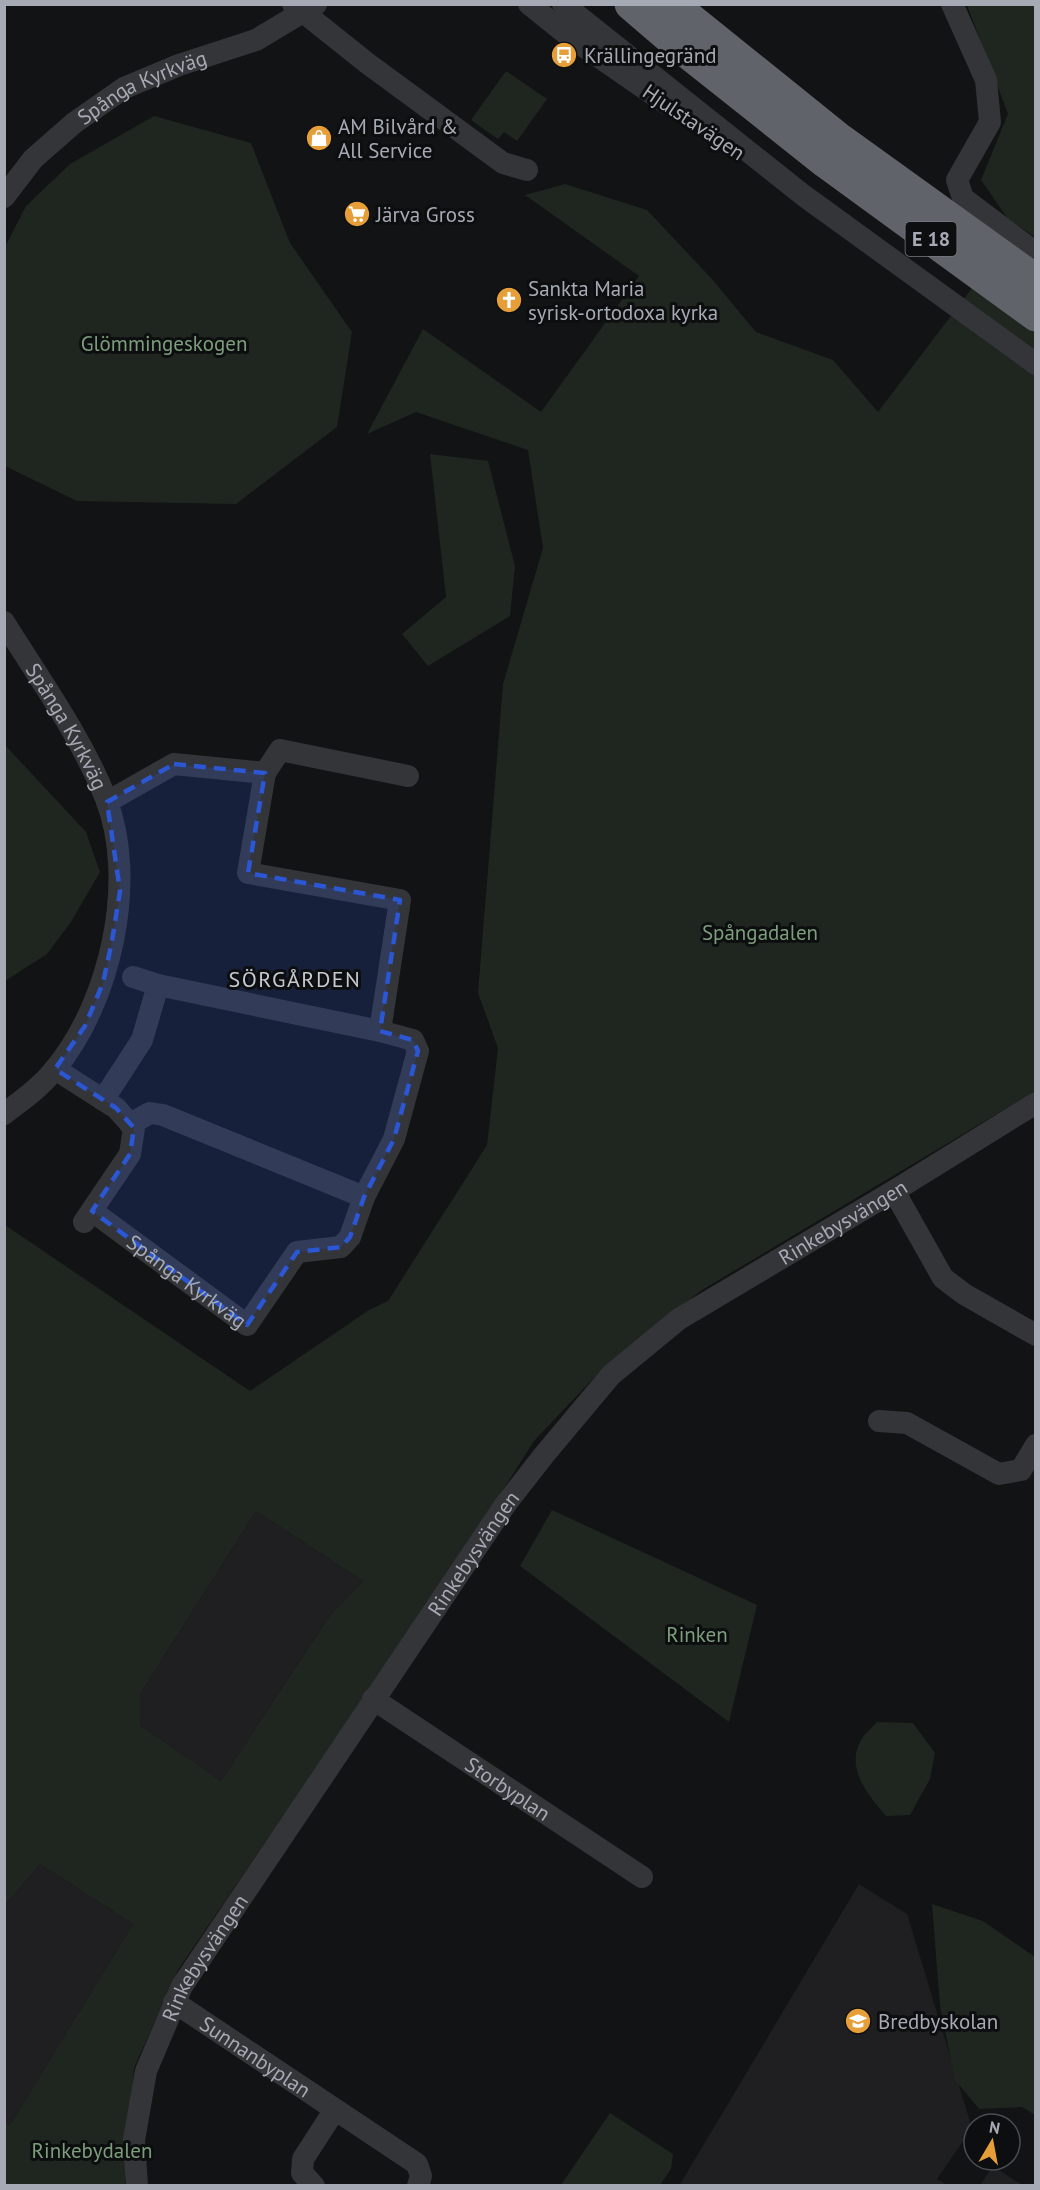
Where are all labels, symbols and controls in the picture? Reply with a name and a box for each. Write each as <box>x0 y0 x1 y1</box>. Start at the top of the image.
bus stop icon: Krällingegränd <box>549 40 579 70</box>
place label: Krällingegränd <box>584 42 717 69</box>
street label: Spånga Kyrkväg <box>72 43 210 130</box>
street label: Hjulstavägen <box>638 78 750 166</box>
place label: AM Bilvård & All Service <box>338 113 458 164</box>
shop icon: AM Bilvård & All Service <box>304 123 334 153</box>
supermarket icon: Järva Gross <box>342 199 372 229</box>
place label: Järva Gross <box>375 201 475 228</box>
road number: E 18 <box>906 222 956 256</box>
place label: Sankta Maria syrisk-ortodoxa kyrka <box>528 275 718 326</box>
church icon: Sankta Maria syrisk-ortodoxa kyrka <box>494 285 524 315</box>
park label: Glömmingeskogen <box>81 330 247 357</box>
street label: Spånga Kyrkväg <box>20 658 114 794</box>
park label: Spångadalen <box>702 919 818 946</box>
district label: SÖRGÅRDEN <box>229 965 361 993</box>
street label: Rinkebysvängen <box>773 1173 912 1270</box>
street label: Spånga Kyrkväg <box>122 1228 252 1334</box>
street label: Rinkebysvängen <box>421 1485 525 1621</box>
park label: Rinken <box>666 1621 728 1648</box>
street label: Storbyplan <box>460 1750 556 1826</box>
street label: Rinkebysvängen <box>155 1889 254 2025</box>
school or university icon: Bredbyskolan <box>843 2006 873 2036</box>
place label: Bredbyskolan <box>878 2008 998 2035</box>
street label: Sunnanbyplan <box>195 2010 316 2103</box>
north arrow <box>962 2112 1022 2172</box>
text: N <box>988 2116 1002 2138</box>
park label: Rinkebydalen <box>32 2137 152 2164</box>

